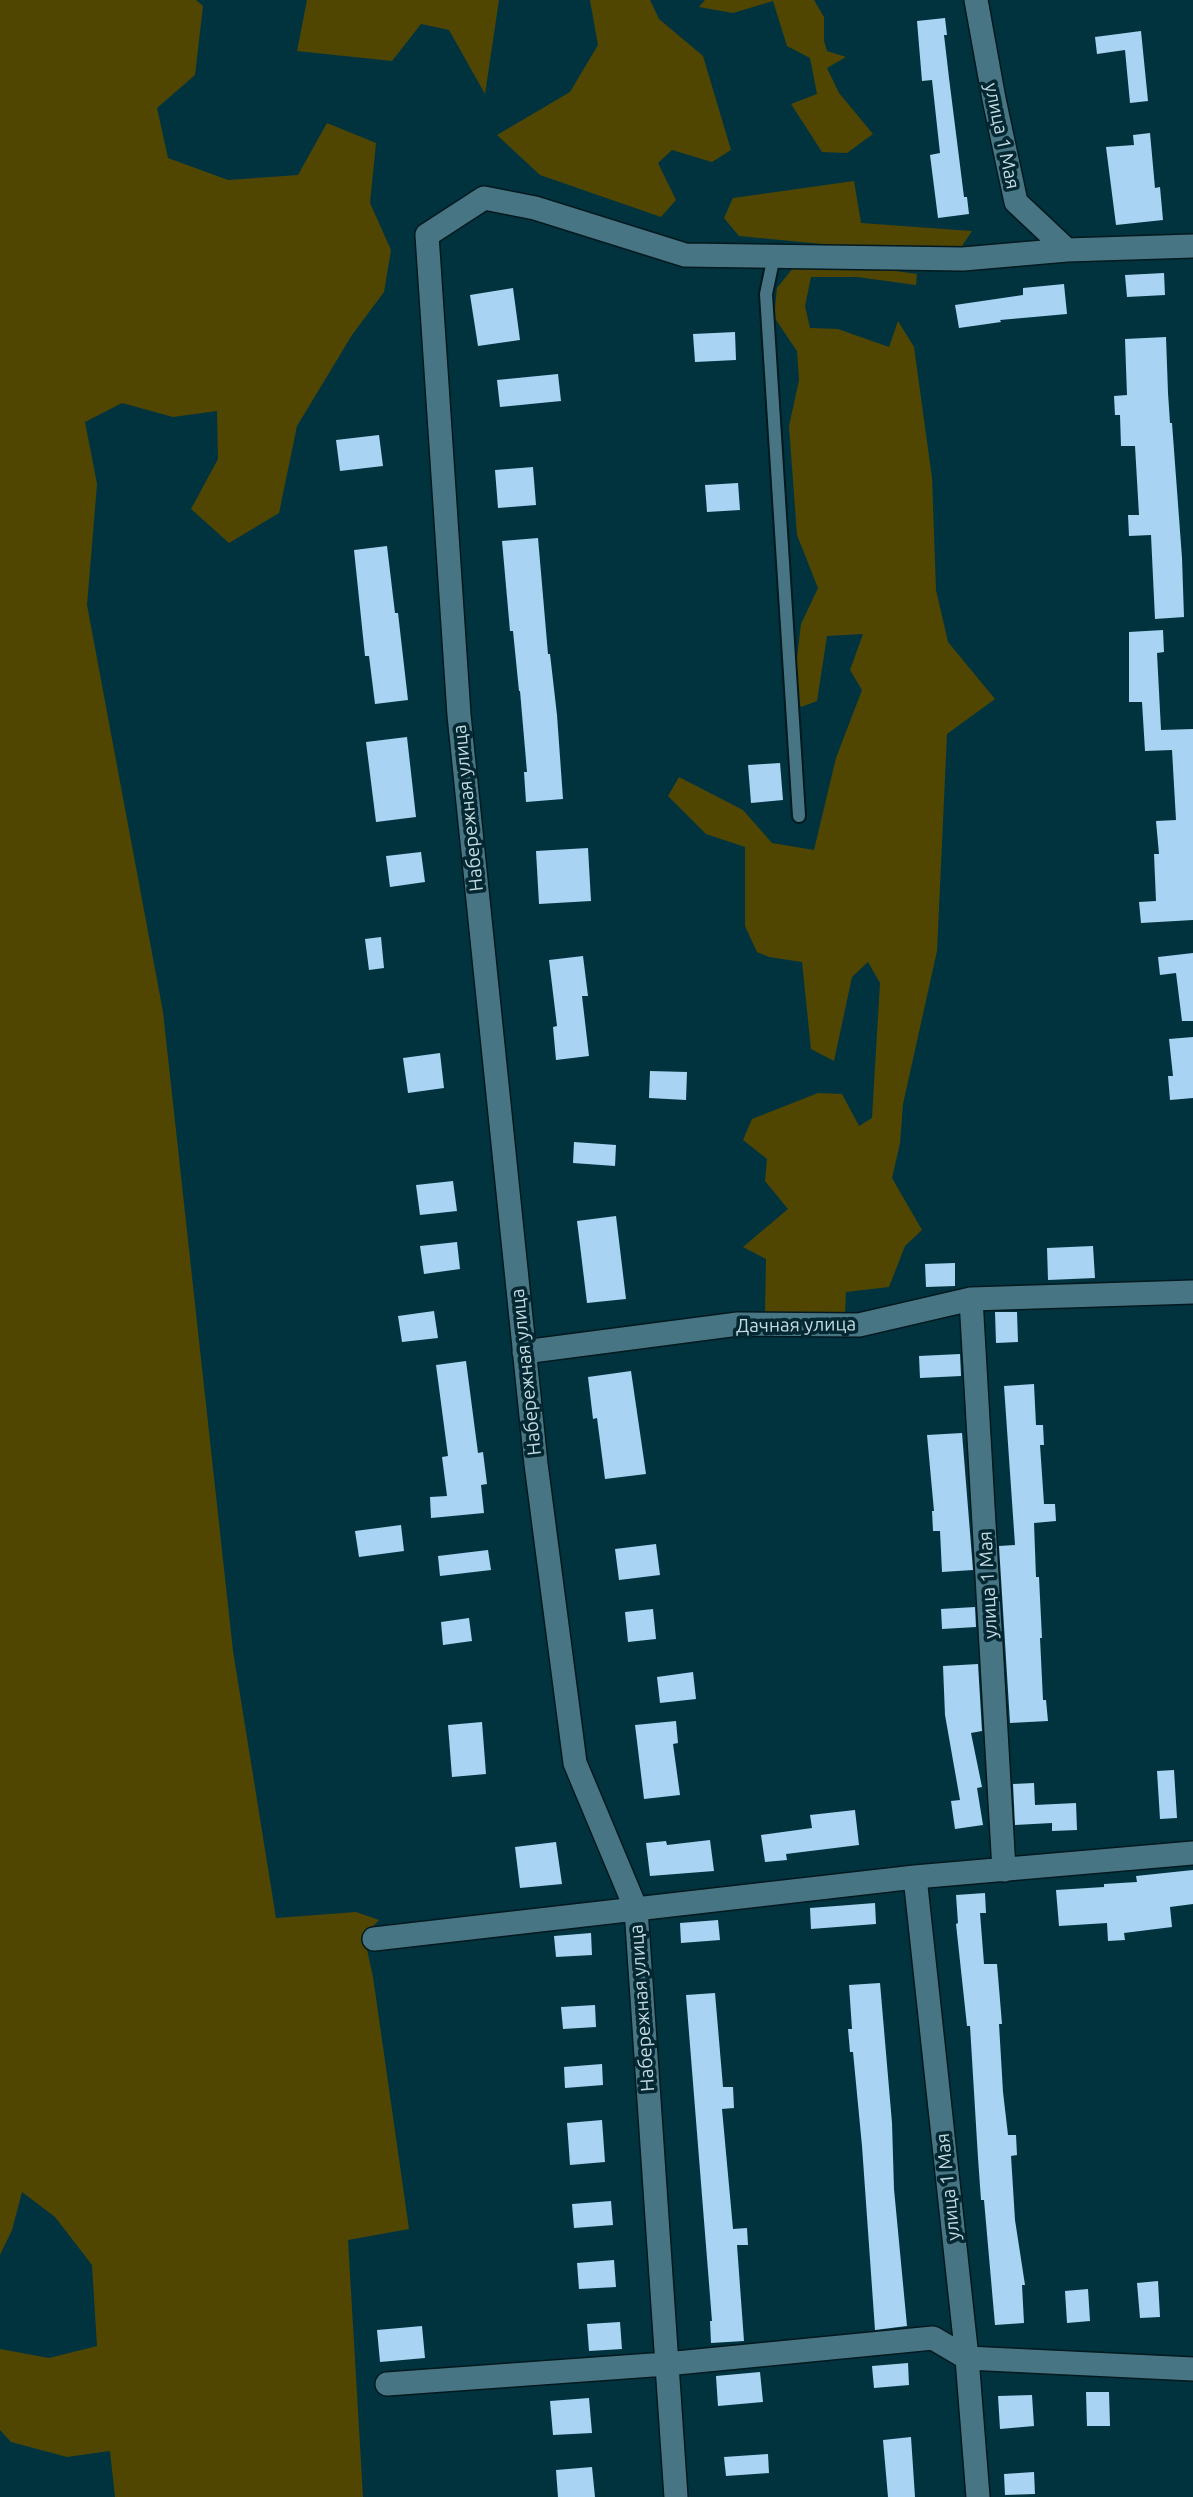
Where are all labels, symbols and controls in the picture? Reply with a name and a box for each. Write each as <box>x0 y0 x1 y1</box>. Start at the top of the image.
street label: улица 1 Мая <box>980 81 1024 191</box>
street label: Набережная улица <box>448 723 488 893</box>
street label: Набережная улица <box>506 1287 546 1457</box>
street label: Дачная улица <box>736 1313 856 1337</box>
street label: улица 1 Мая <box>974 1531 1002 1639</box>
street label: Набережная улица <box>625 1924 659 2092</box>
street label: улица 1 Мая <box>931 2132 965 2242</box>

